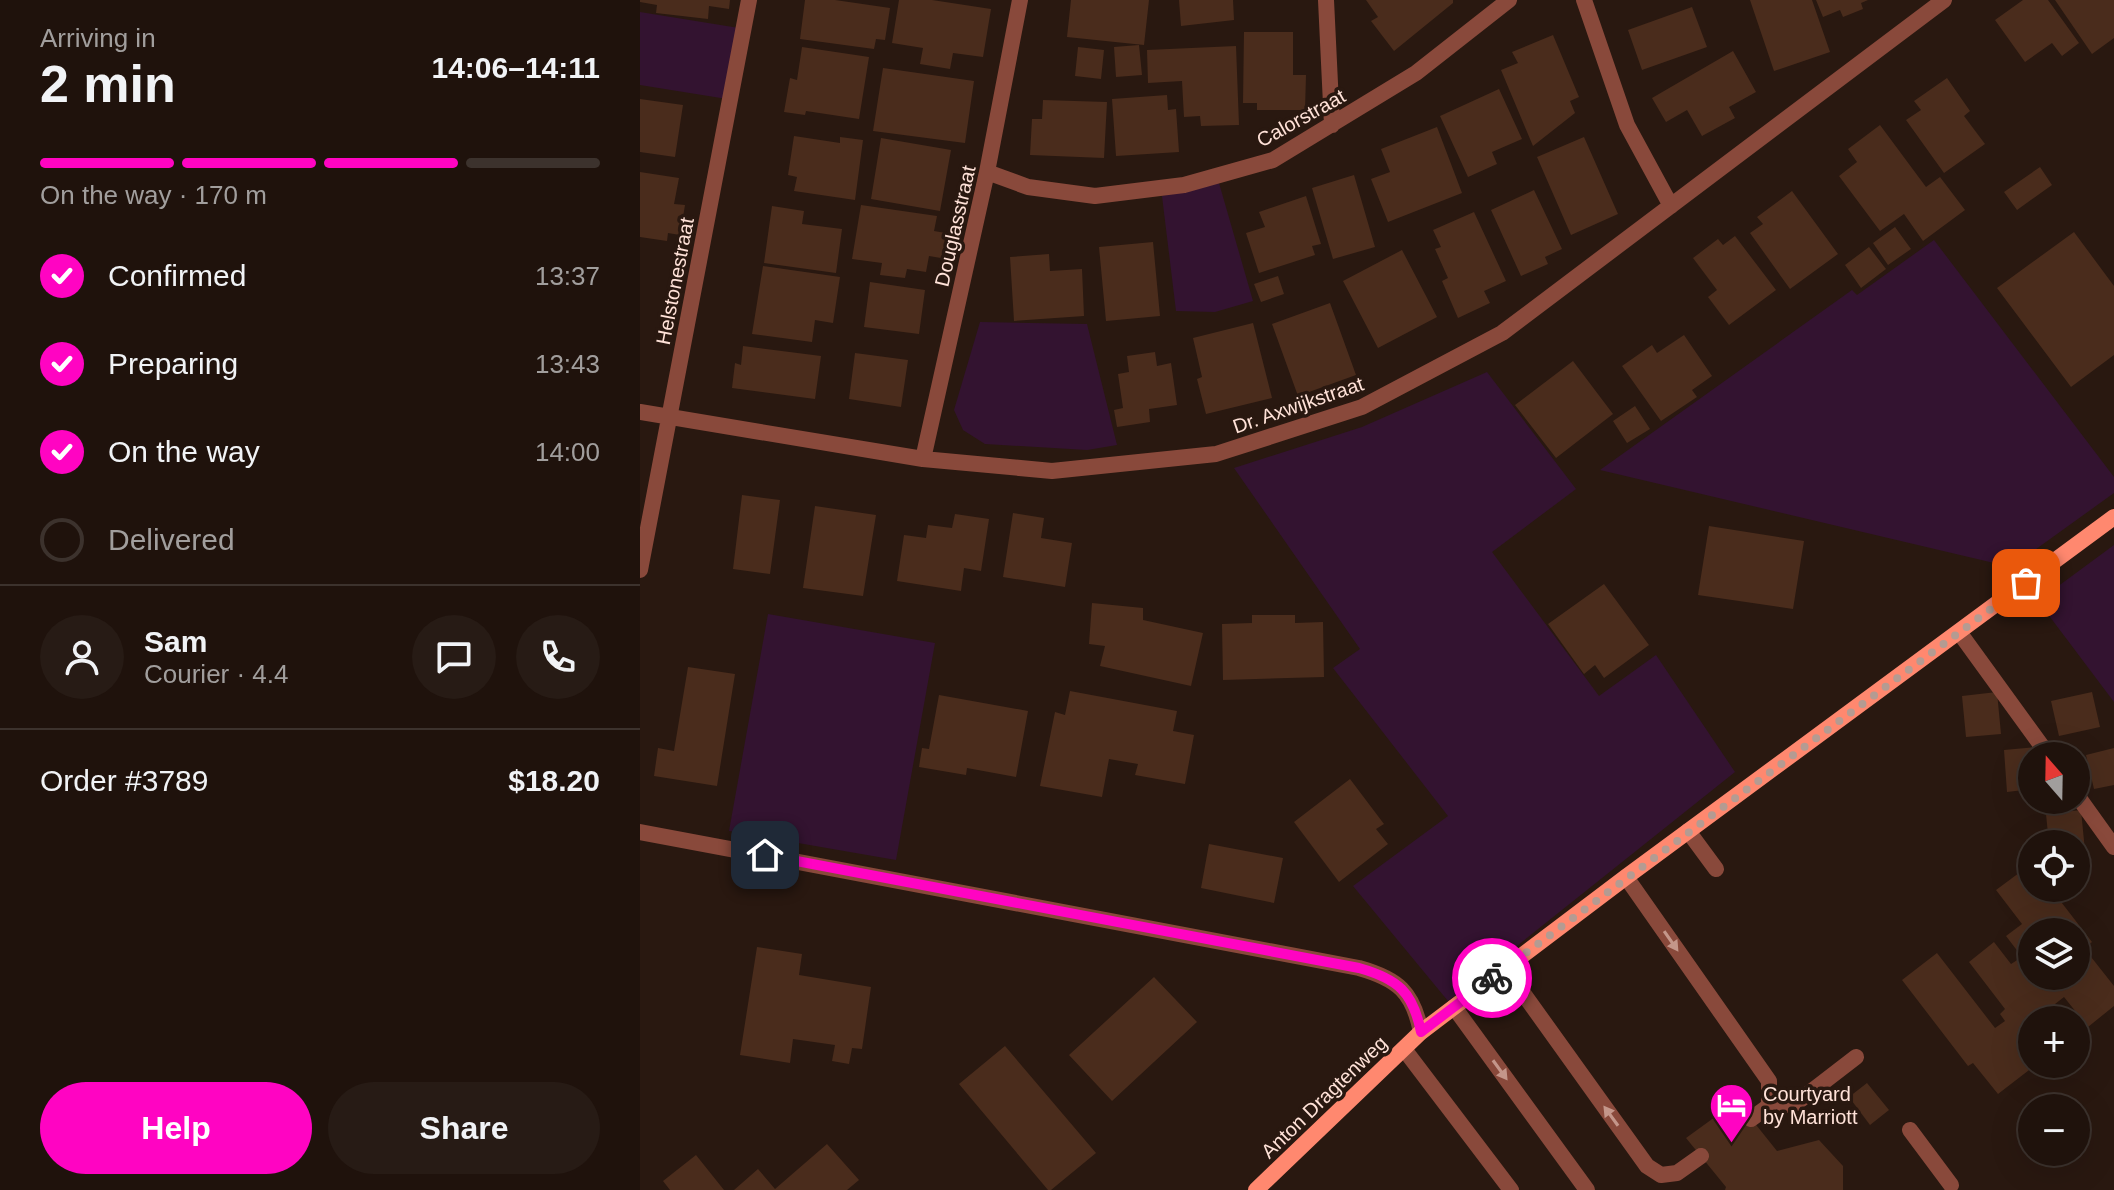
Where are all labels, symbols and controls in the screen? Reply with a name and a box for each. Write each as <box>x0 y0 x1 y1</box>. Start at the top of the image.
text: Arriving in <box>40 23 156 53</box>
text: 14:06–14:11 <box>432 51 600 84</box>
text: 2 min <box>40 55 176 113</box>
street label: Calorstraat <box>1253 84 1349 151</box>
street label: Douglasstraat <box>930 163 980 289</box>
text: On the way · 170 m <box>40 180 267 210</box>
street label: Helstonestraat <box>652 215 698 346</box>
icon: check <box>40 254 84 298</box>
text: Confirmed <box>108 259 246 292</box>
text: 13:37 <box>535 261 600 291</box>
icon: check <box>40 342 84 386</box>
text: Preparing <box>108 347 238 380</box>
text: 13:43 <box>535 349 600 379</box>
street label: Dr. Axwijkstraat <box>1230 372 1367 438</box>
icon: check <box>40 430 84 474</box>
text: On the way <box>108 435 260 468</box>
text: 14:00 <box>535 437 600 467</box>
text: Delivered <box>108 523 235 556</box>
pin <box>1992 549 2060 617</box>
icon: bag <box>2004 561 2048 605</box>
button: person <box>40 615 124 699</box>
button: chat <box>412 615 496 699</box>
button: phone <box>516 615 600 699</box>
text: Sam <box>144 625 207 658</box>
text: Courier · 4.4 <box>144 659 289 689</box>
north arrow <box>2018 742 2090 814</box>
map controls <box>2018 742 2090 1166</box>
text: Order #3789 <box>40 764 208 797</box>
text: $18.20 <box>508 764 600 797</box>
pin <box>731 821 799 889</box>
button: locate <box>2018 830 2090 902</box>
icon: home <box>743 833 787 877</box>
button: layers <box>2018 918 2090 990</box>
one-way arrow <box>1663 930 1678 951</box>
courier <box>1452 938 1532 1018</box>
icon: bike <box>1470 956 1514 1000</box>
button: + <box>2018 1006 2090 1078</box>
street label: Anton Dragtenweg <box>1257 1032 1391 1162</box>
one-way arrow <box>1491 1060 1507 1081</box>
button: Help <box>40 1082 312 1174</box>
button: Share <box>328 1082 600 1174</box>
hotel icon: Courtyard by Marriott <box>1708 1082 1756 1145</box>
place label: Courtyard by Marriott <box>1763 1083 1858 1128</box>
button: − <box>2018 1094 2090 1166</box>
one-way arrow <box>1604 1105 1620 1126</box>

